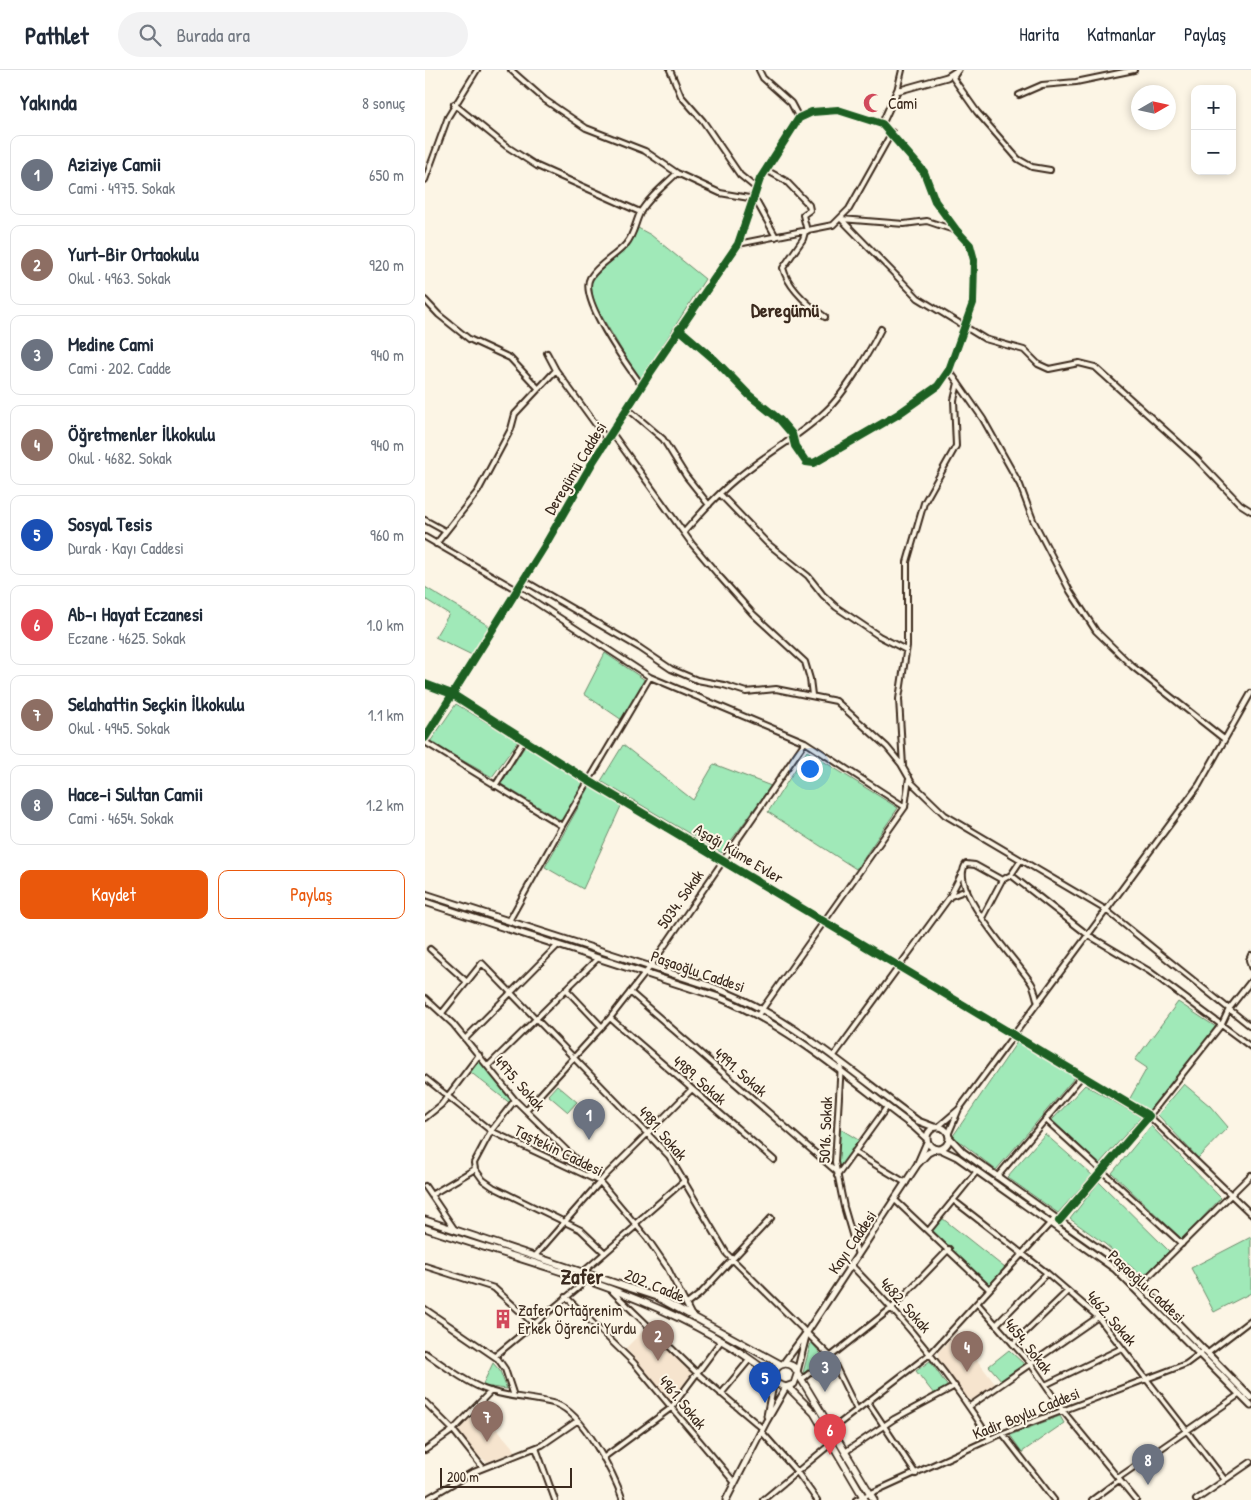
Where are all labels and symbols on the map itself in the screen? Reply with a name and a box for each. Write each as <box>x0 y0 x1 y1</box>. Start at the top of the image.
north arrow <box>1131 85 1176 130</box>
mosque icon: Cami <box>862 92 884 114</box>
place label: Cami <box>888 92 918 114</box>
district label: Deregümü <box>751 297 819 324</box>
street label: Deregümü Caddesi <box>539 418 611 518</box>
your location <box>797 756 823 782</box>
street label: Aşağı Küme Evler <box>690 818 788 888</box>
street label: 5034. Sokak <box>652 865 709 933</box>
street label: Paşaoğlu Caddesi <box>648 945 748 997</box>
street label: 4991. Sokak <box>710 1043 773 1102</box>
street label: 4989. Sokak <box>668 1050 732 1110</box>
street label: 4975. Sokak <box>489 1051 551 1116</box>
street label: 5016. Sokak <box>813 1096 837 1164</box>
pin: 1 <box>573 1099 605 1140</box>
street label: 4981. Sokak <box>633 1101 693 1165</box>
street label: Taştekin Caddesi <box>511 1119 607 1181</box>
street label: Kayı Caddesi <box>823 1206 881 1278</box>
street label: Paşaoğlu Caddesi <box>1104 1245 1190 1327</box>
district label: Zafer <box>561 1262 604 1291</box>
street label: 202. Cadde <box>622 1263 689 1307</box>
street label: 4682. Sokak <box>875 1273 937 1338</box>
street label: 4662. Sokak <box>1082 1286 1142 1351</box>
place label: Zafer Ortağrenim Erkek Öğrenci Yurdu <box>518 1299 637 1339</box>
building icon: Zafer Ortağrenim Erkek Öğrenci Yurdu <box>492 1308 514 1330</box>
street label: 4654. Sokak <box>1000 1314 1058 1379</box>
pin: 2 <box>642 1320 674 1361</box>
pin: 4 <box>951 1331 983 1372</box>
pin: 3 <box>809 1351 841 1392</box>
pin: 5 <box>749 1362 781 1403</box>
street label: 4961. Sokak <box>654 1370 712 1434</box>
street label: Kadir Boylu Caddesi <box>969 1382 1083 1444</box>
pin: 7 <box>471 1401 503 1442</box>
pin: 6 <box>814 1414 846 1455</box>
pin: 8 <box>1132 1444 1164 1485</box>
scale bar <box>440 1465 573 1488</box>

